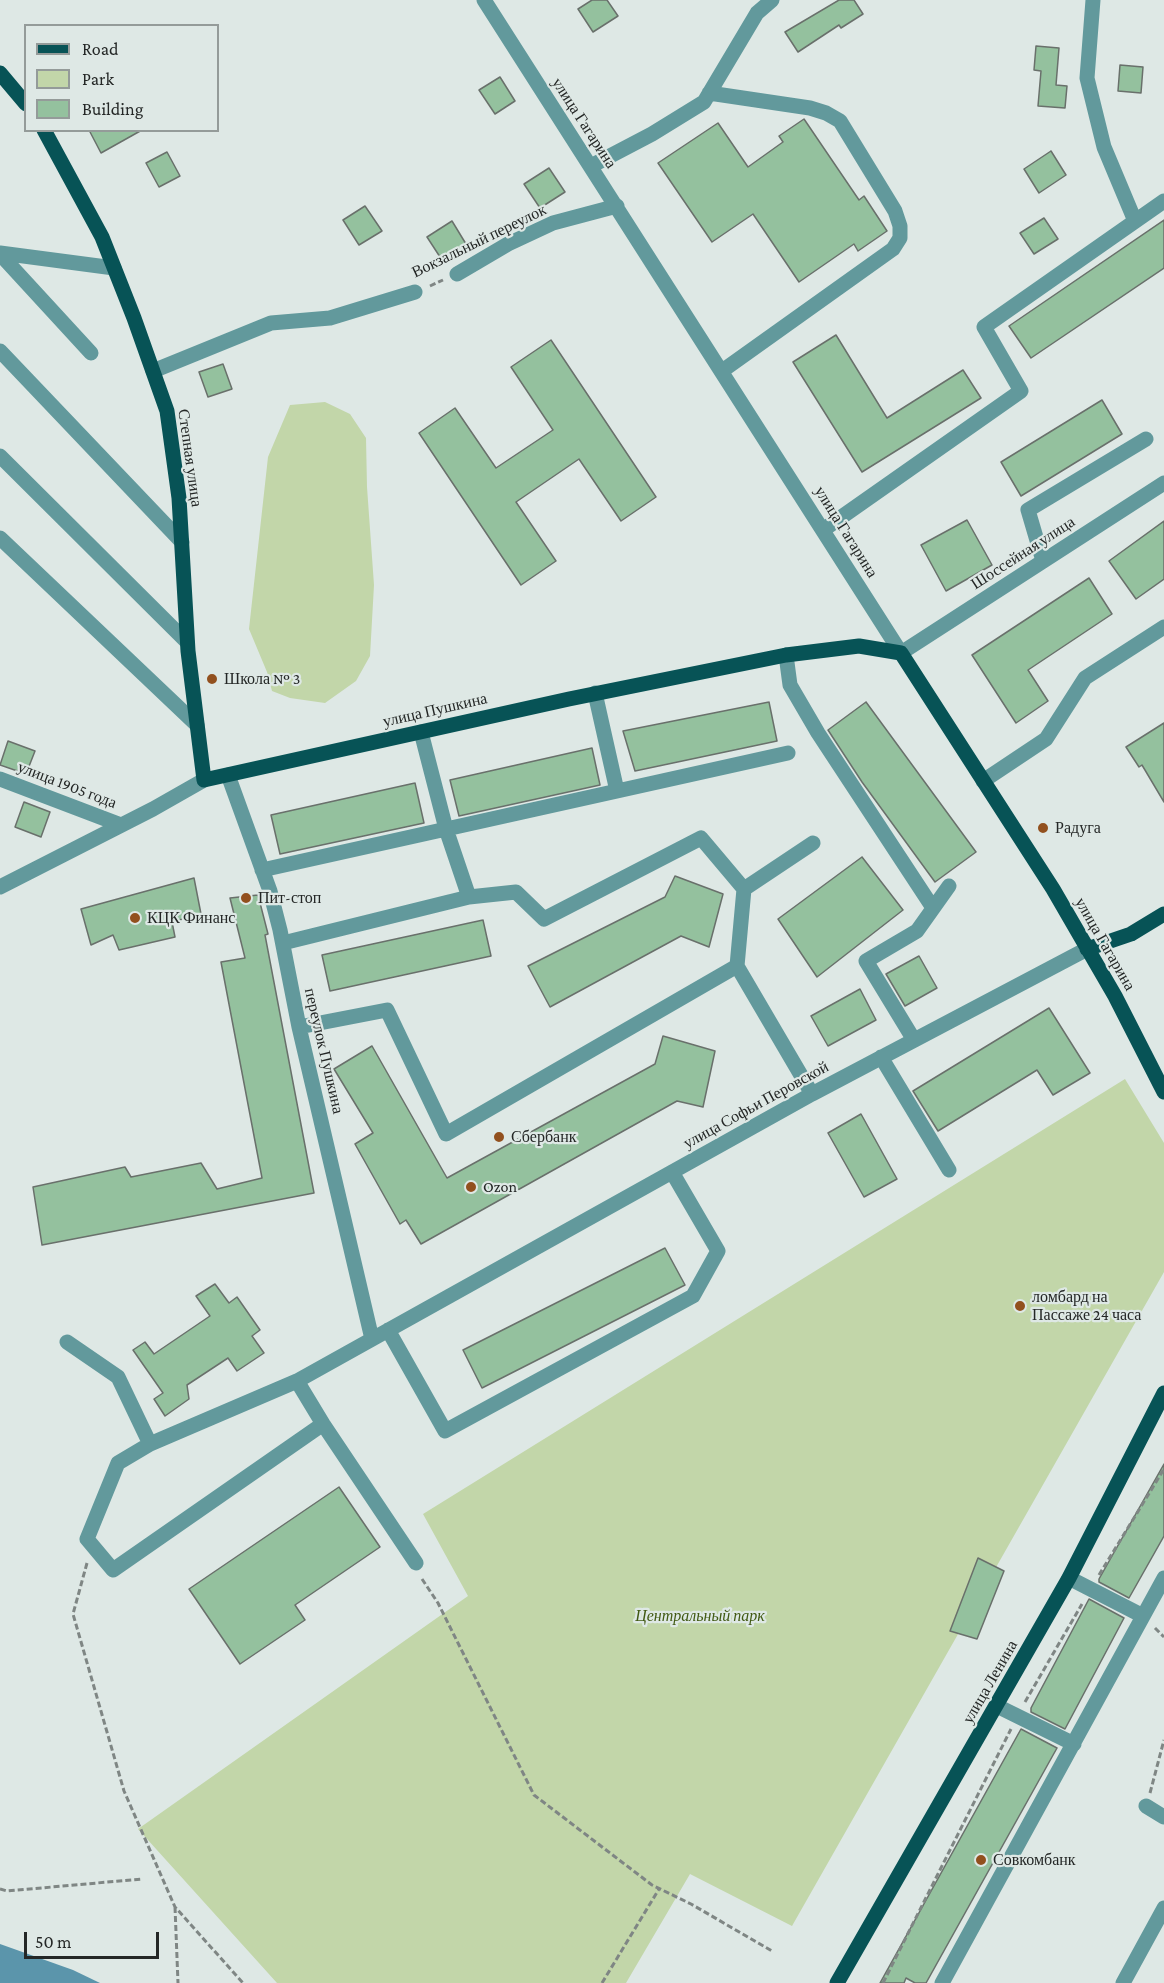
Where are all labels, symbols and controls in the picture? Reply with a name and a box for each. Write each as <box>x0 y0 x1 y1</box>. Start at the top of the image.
legend <box>24 24 219 132</box>
text: Road <box>82 39 119 59</box>
text: Park <box>82 69 114 89</box>
street label: улица Гагарина <box>548 74 620 172</box>
text: Building <box>82 99 143 119</box>
street label: Вокзальный переулок <box>409 200 549 282</box>
street label: Степная улица <box>174 408 206 508</box>
street label: улица Гагарина <box>810 483 882 581</box>
street label: Шоссейная улица <box>967 512 1079 594</box>
place label: Школа № 3 <box>224 669 300 689</box>
marker: Школа № 3 <box>205 672 219 686</box>
street label: улица Пушкина <box>381 689 489 731</box>
street label: улица 1905 года <box>15 757 119 813</box>
place label: Радуга <box>1055 818 1101 838</box>
marker: Радуга <box>1036 821 1050 835</box>
place label: Пит-стоп <box>258 888 321 908</box>
marker: Пит-стоп <box>239 891 253 905</box>
street label: улица Гагарина <box>1071 894 1139 994</box>
place label: КЦК Финанс <box>147 908 235 928</box>
marker: КЦК Финанс <box>128 911 142 925</box>
street label: переулок Пушкина <box>300 986 348 1116</box>
street label: улица Софьи Перовской <box>680 1057 832 1153</box>
place label: Сбербанк <box>511 1127 576 1147</box>
marker: Сбербанк <box>492 1130 506 1144</box>
place label: Ozon <box>483 1177 517 1197</box>
marker: Ozon <box>464 1180 478 1194</box>
place label: ломбард на Пассаже 24 часа <box>1032 1287 1141 1325</box>
marker: ломбард на Пассаже 24 часа <box>1013 1299 1027 1313</box>
park label: Центральный парк <box>635 1606 765 1626</box>
street label: улица Ленина <box>958 1637 1022 1727</box>
place label: Совкомбанк <box>993 1850 1076 1870</box>
marker: Совкомбанк <box>974 1853 988 1867</box>
scale bar <box>27 1920 162 1958</box>
text: 50 m <box>35 1932 72 1952</box>

